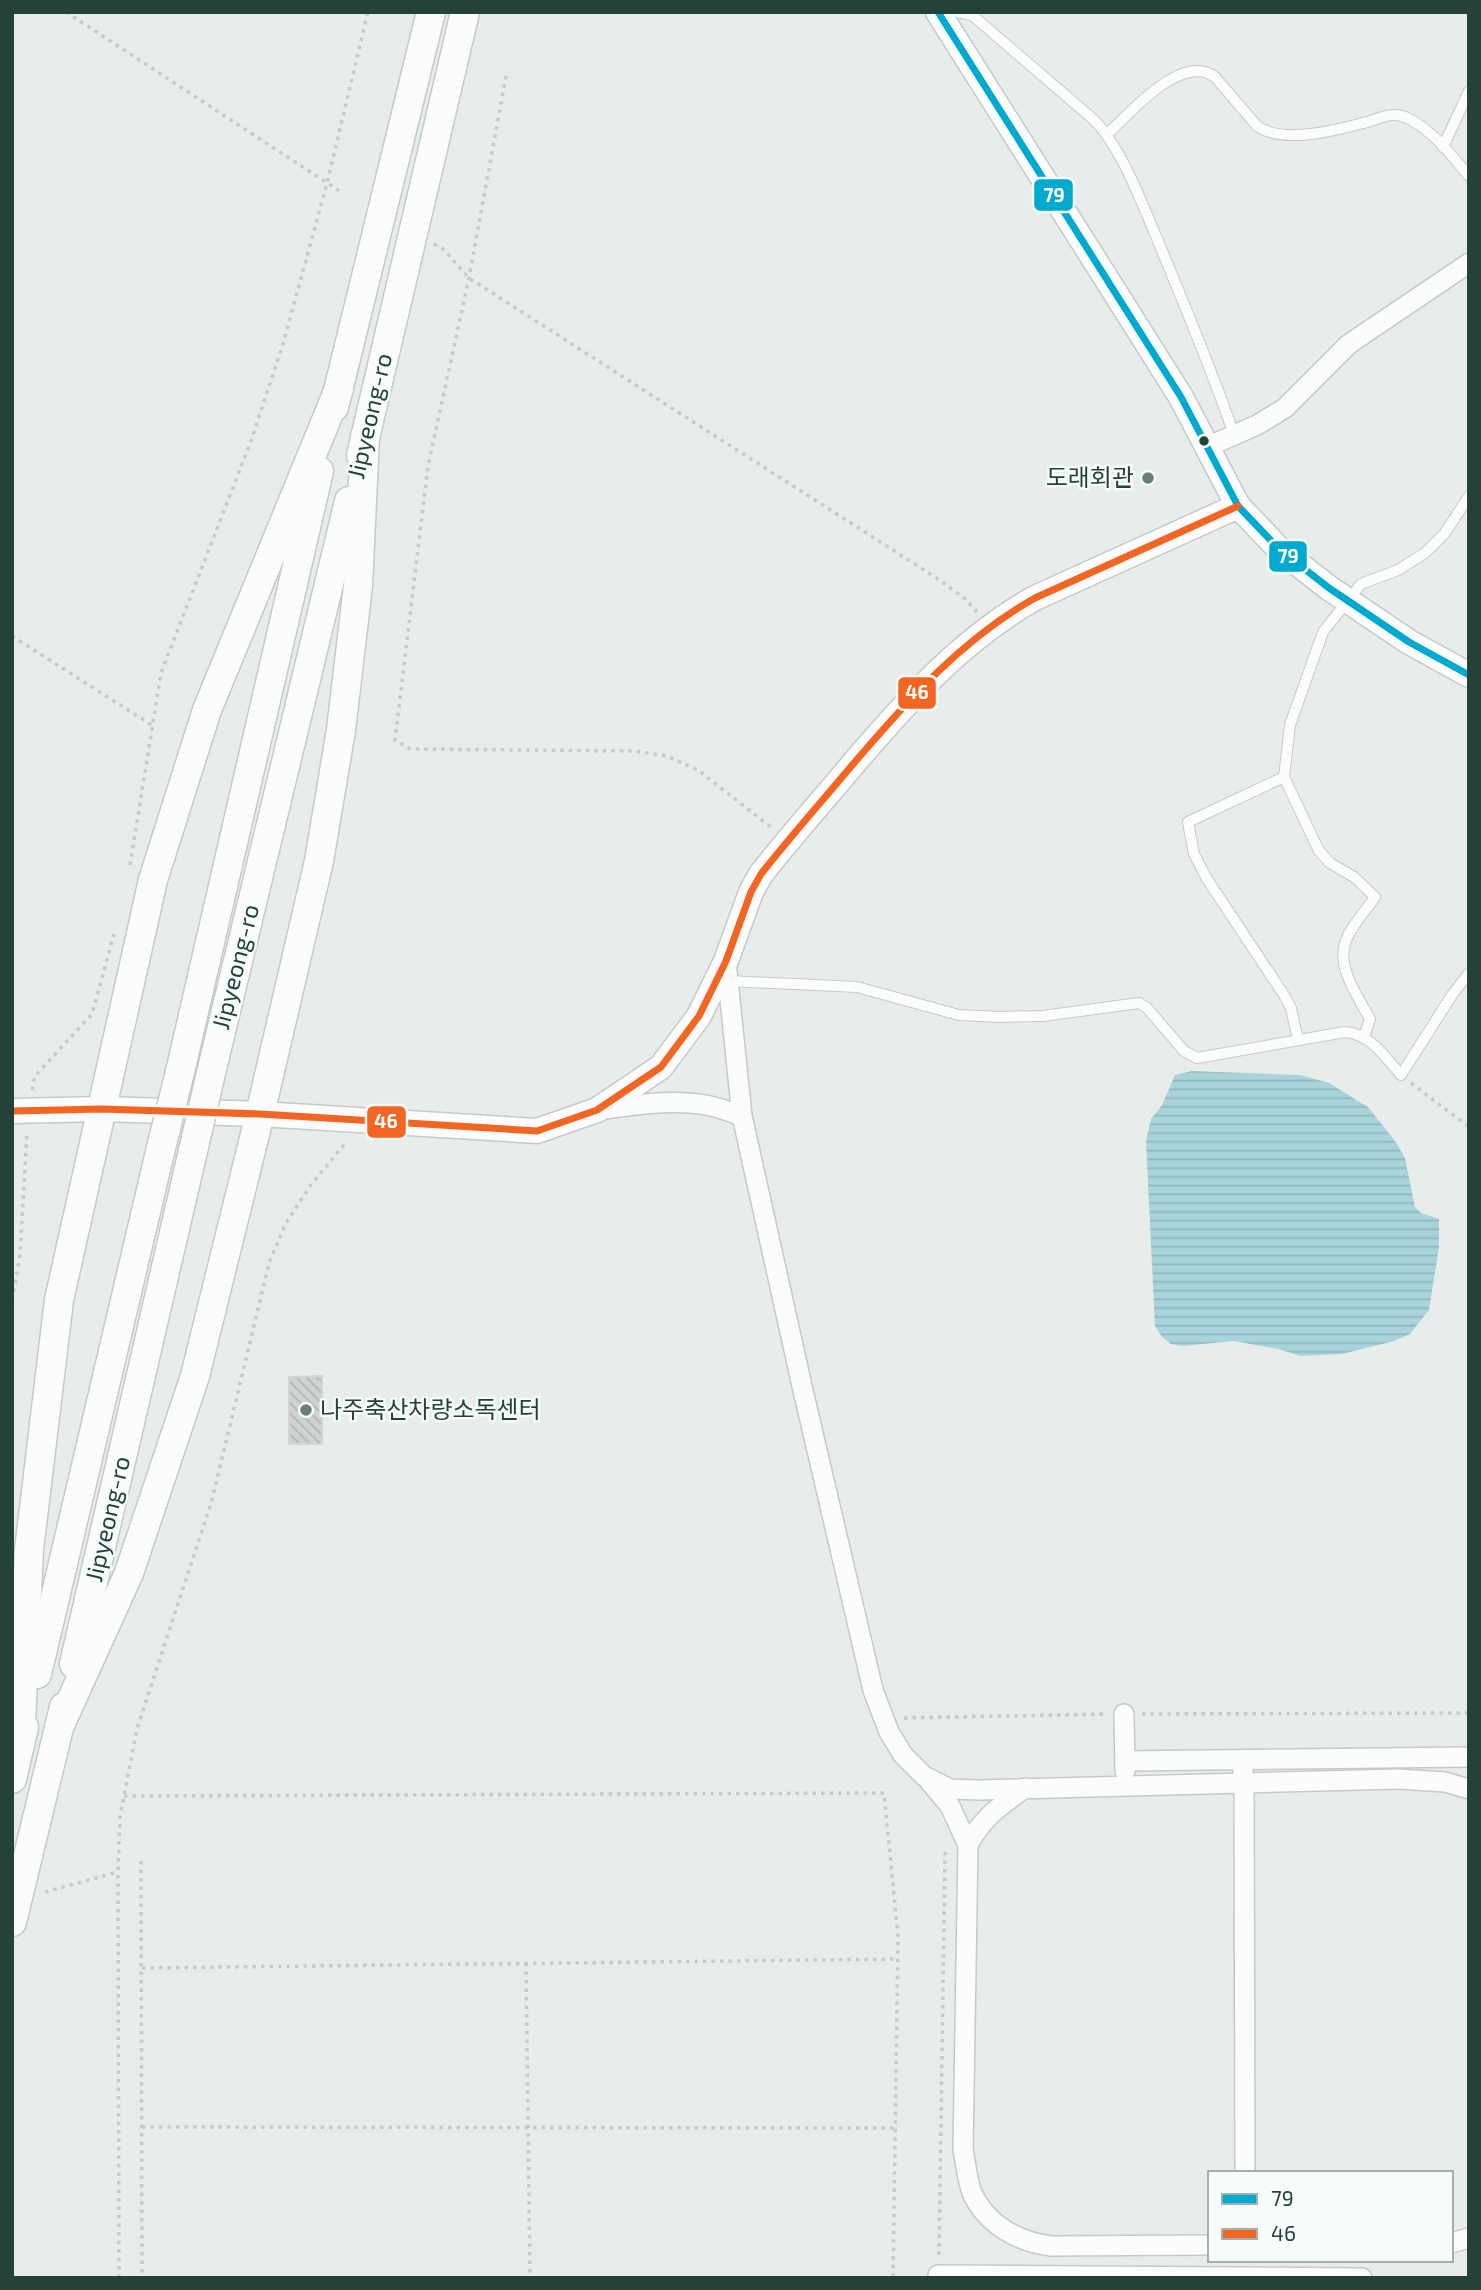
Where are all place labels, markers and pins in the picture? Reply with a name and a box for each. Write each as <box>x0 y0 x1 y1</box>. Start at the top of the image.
unlabelled marker <box>1197 434 1211 448</box>
place label: 도래회관 <box>1046 462 1134 491</box>
marker: 도래회관 <box>1140 470 1156 486</box>
place label: 나주축산차량소독센터 <box>320 1394 541 1423</box>
marker: 나주축산차량소독센터 <box>298 1402 314 1418</box>

